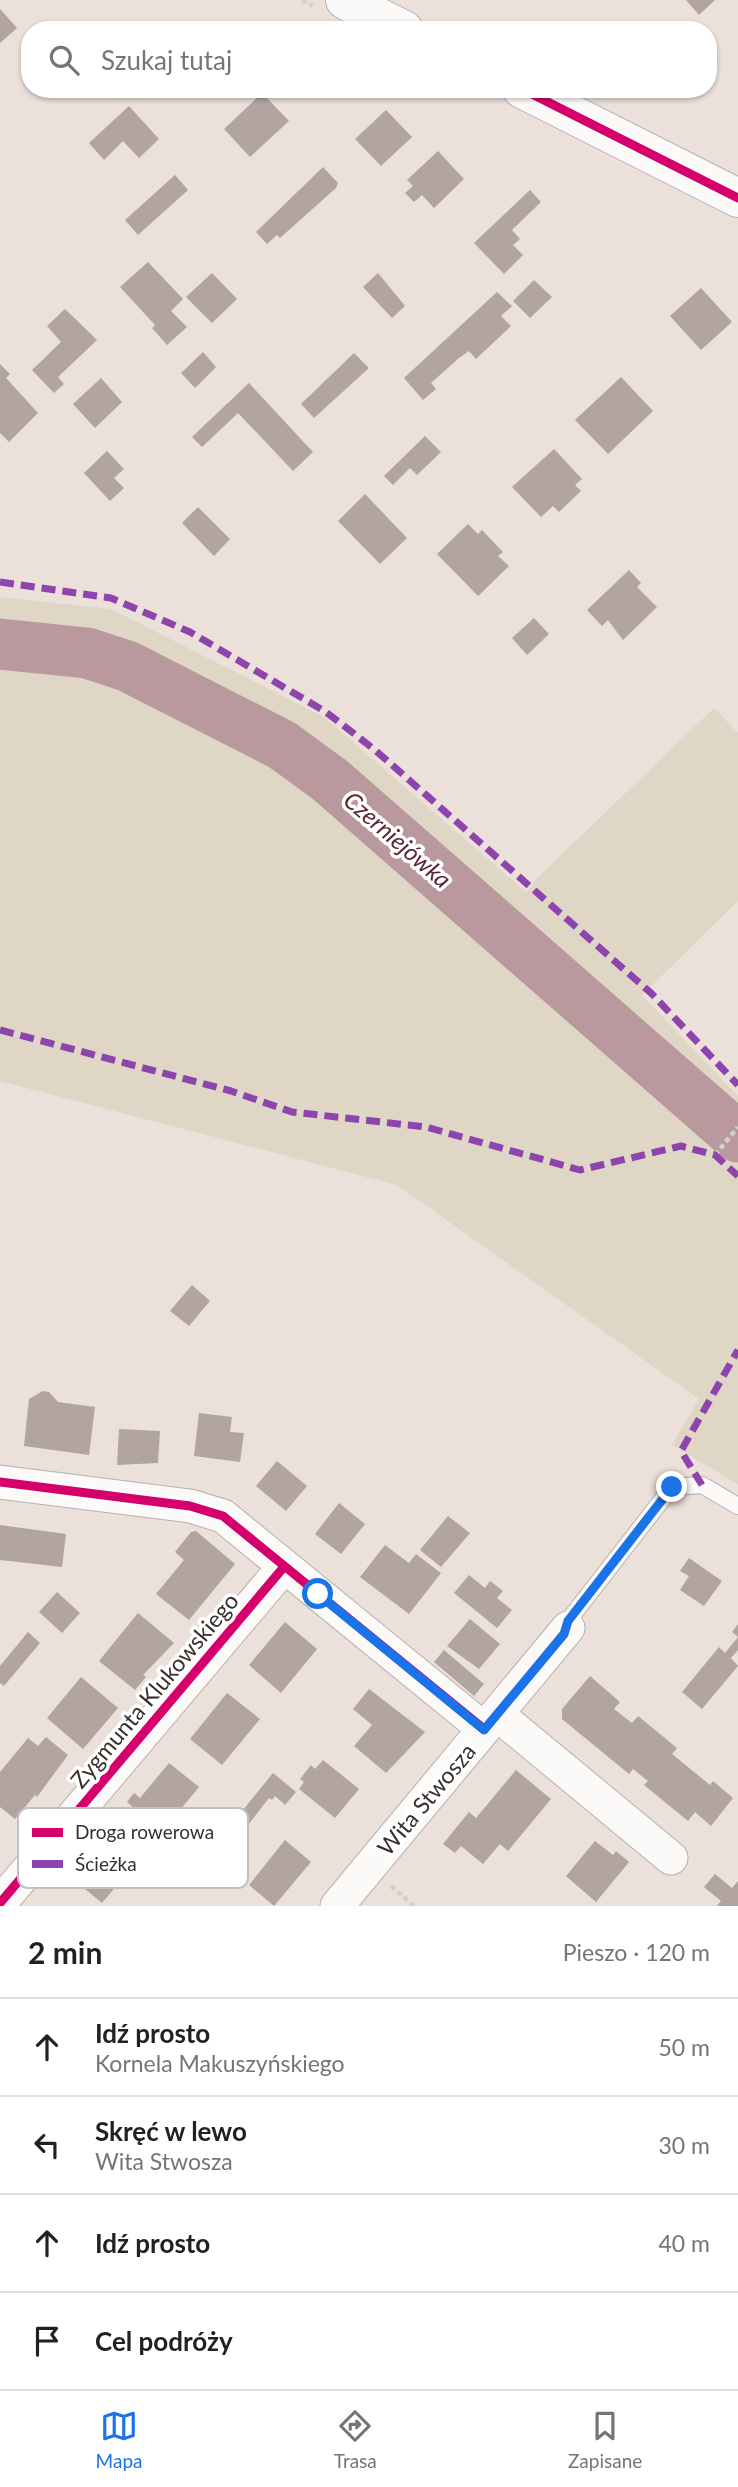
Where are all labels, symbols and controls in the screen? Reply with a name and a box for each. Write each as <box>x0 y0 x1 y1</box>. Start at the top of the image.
search box <box>21 21 717 98</box>
icon: search <box>45 41 83 79</box>
text: Szukaj tutaj <box>101 44 232 76</box>
water label: Czerniejówka <box>338 785 458 893</box>
route end <box>656 1471 687 1502</box>
route start <box>302 1578 333 1609</box>
street label: Zygmunta Klukowskiego <box>64 1587 244 1793</box>
street label: Wita Stwosza <box>371 1737 481 1861</box>
legend <box>18 1808 248 1888</box>
text: Droga rowerowa <box>75 1820 214 1843</box>
text: Ścieżka <box>75 1852 137 1875</box>
text: 2 min <box>28 1934 102 1970</box>
text: Pieszo · 120 m <box>563 1938 710 1966</box>
text: Idź prosto <box>95 2017 210 2049</box>
icon: ahead <box>28 2028 66 2066</box>
text: 50 m <box>659 2033 710 2061</box>
text: Kornela Makuszyńskiego <box>95 2049 345 2077</box>
text: Skręć w lewo <box>95 2115 247 2147</box>
icon: left <box>28 2126 66 2164</box>
text: 30 m <box>659 2131 710 2159</box>
text: Wita Stwosza <box>95 2147 233 2175</box>
icon: ahead <box>28 2224 66 2262</box>
text: Idź prosto <box>95 2227 210 2259</box>
text: 40 m <box>659 2229 710 2257</box>
icon: arrive <box>28 2322 66 2360</box>
text: Cel podróży <box>95 2325 233 2357</box>
tab: Mapa <box>96 2407 143 2472</box>
tab: Trasa <box>334 2407 377 2472</box>
tab: Zapisane <box>568 2407 642 2472</box>

